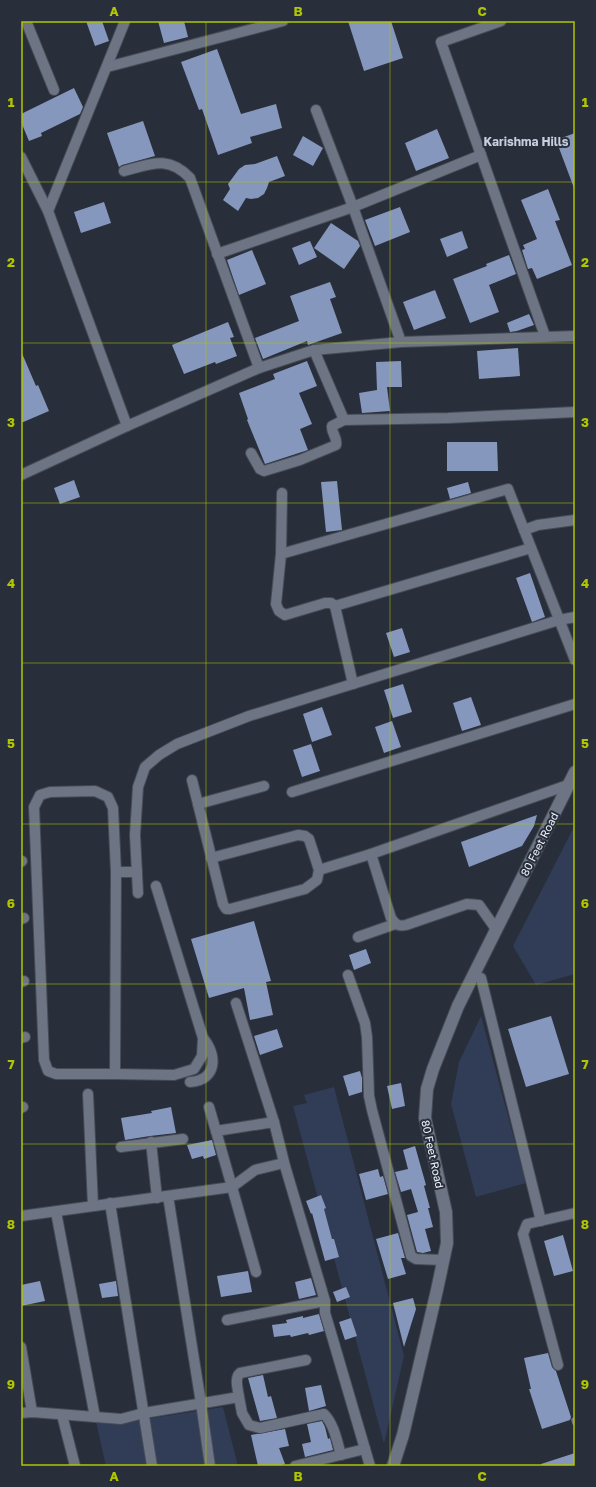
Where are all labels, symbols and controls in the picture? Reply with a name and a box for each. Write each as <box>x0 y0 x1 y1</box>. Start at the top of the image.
text: A <box>109 3 119 19</box>
text: B <box>293 3 303 19</box>
text: C <box>477 3 487 19</box>
text: 1 <box>8 94 15 110</box>
text: 1 <box>582 94 589 110</box>
district label: Karishma Hills <box>483 134 569 149</box>
text: 2 <box>7 254 15 270</box>
text: 2 <box>581 254 589 270</box>
text: 3 <box>7 414 15 430</box>
text: 3 <box>581 414 589 430</box>
text: 4 <box>7 575 15 591</box>
text: 4 <box>581 575 589 591</box>
text: 5 <box>7 735 15 751</box>
text: 5 <box>581 735 589 751</box>
street label: 80 Feet Road <box>517 810 561 878</box>
text: 6 <box>7 895 15 911</box>
text: 6 <box>581 895 589 911</box>
text: 7 <box>7 1056 15 1072</box>
text: 7 <box>581 1056 589 1072</box>
street label: 80 Feet Road <box>419 1119 447 1189</box>
text: 8 <box>7 1216 15 1232</box>
text: 8 <box>581 1216 589 1232</box>
text: 9 <box>7 1376 15 1392</box>
text: 9 <box>581 1376 589 1392</box>
text: A <box>109 1468 119 1484</box>
text: B <box>293 1468 303 1484</box>
text: C <box>477 1468 487 1484</box>

